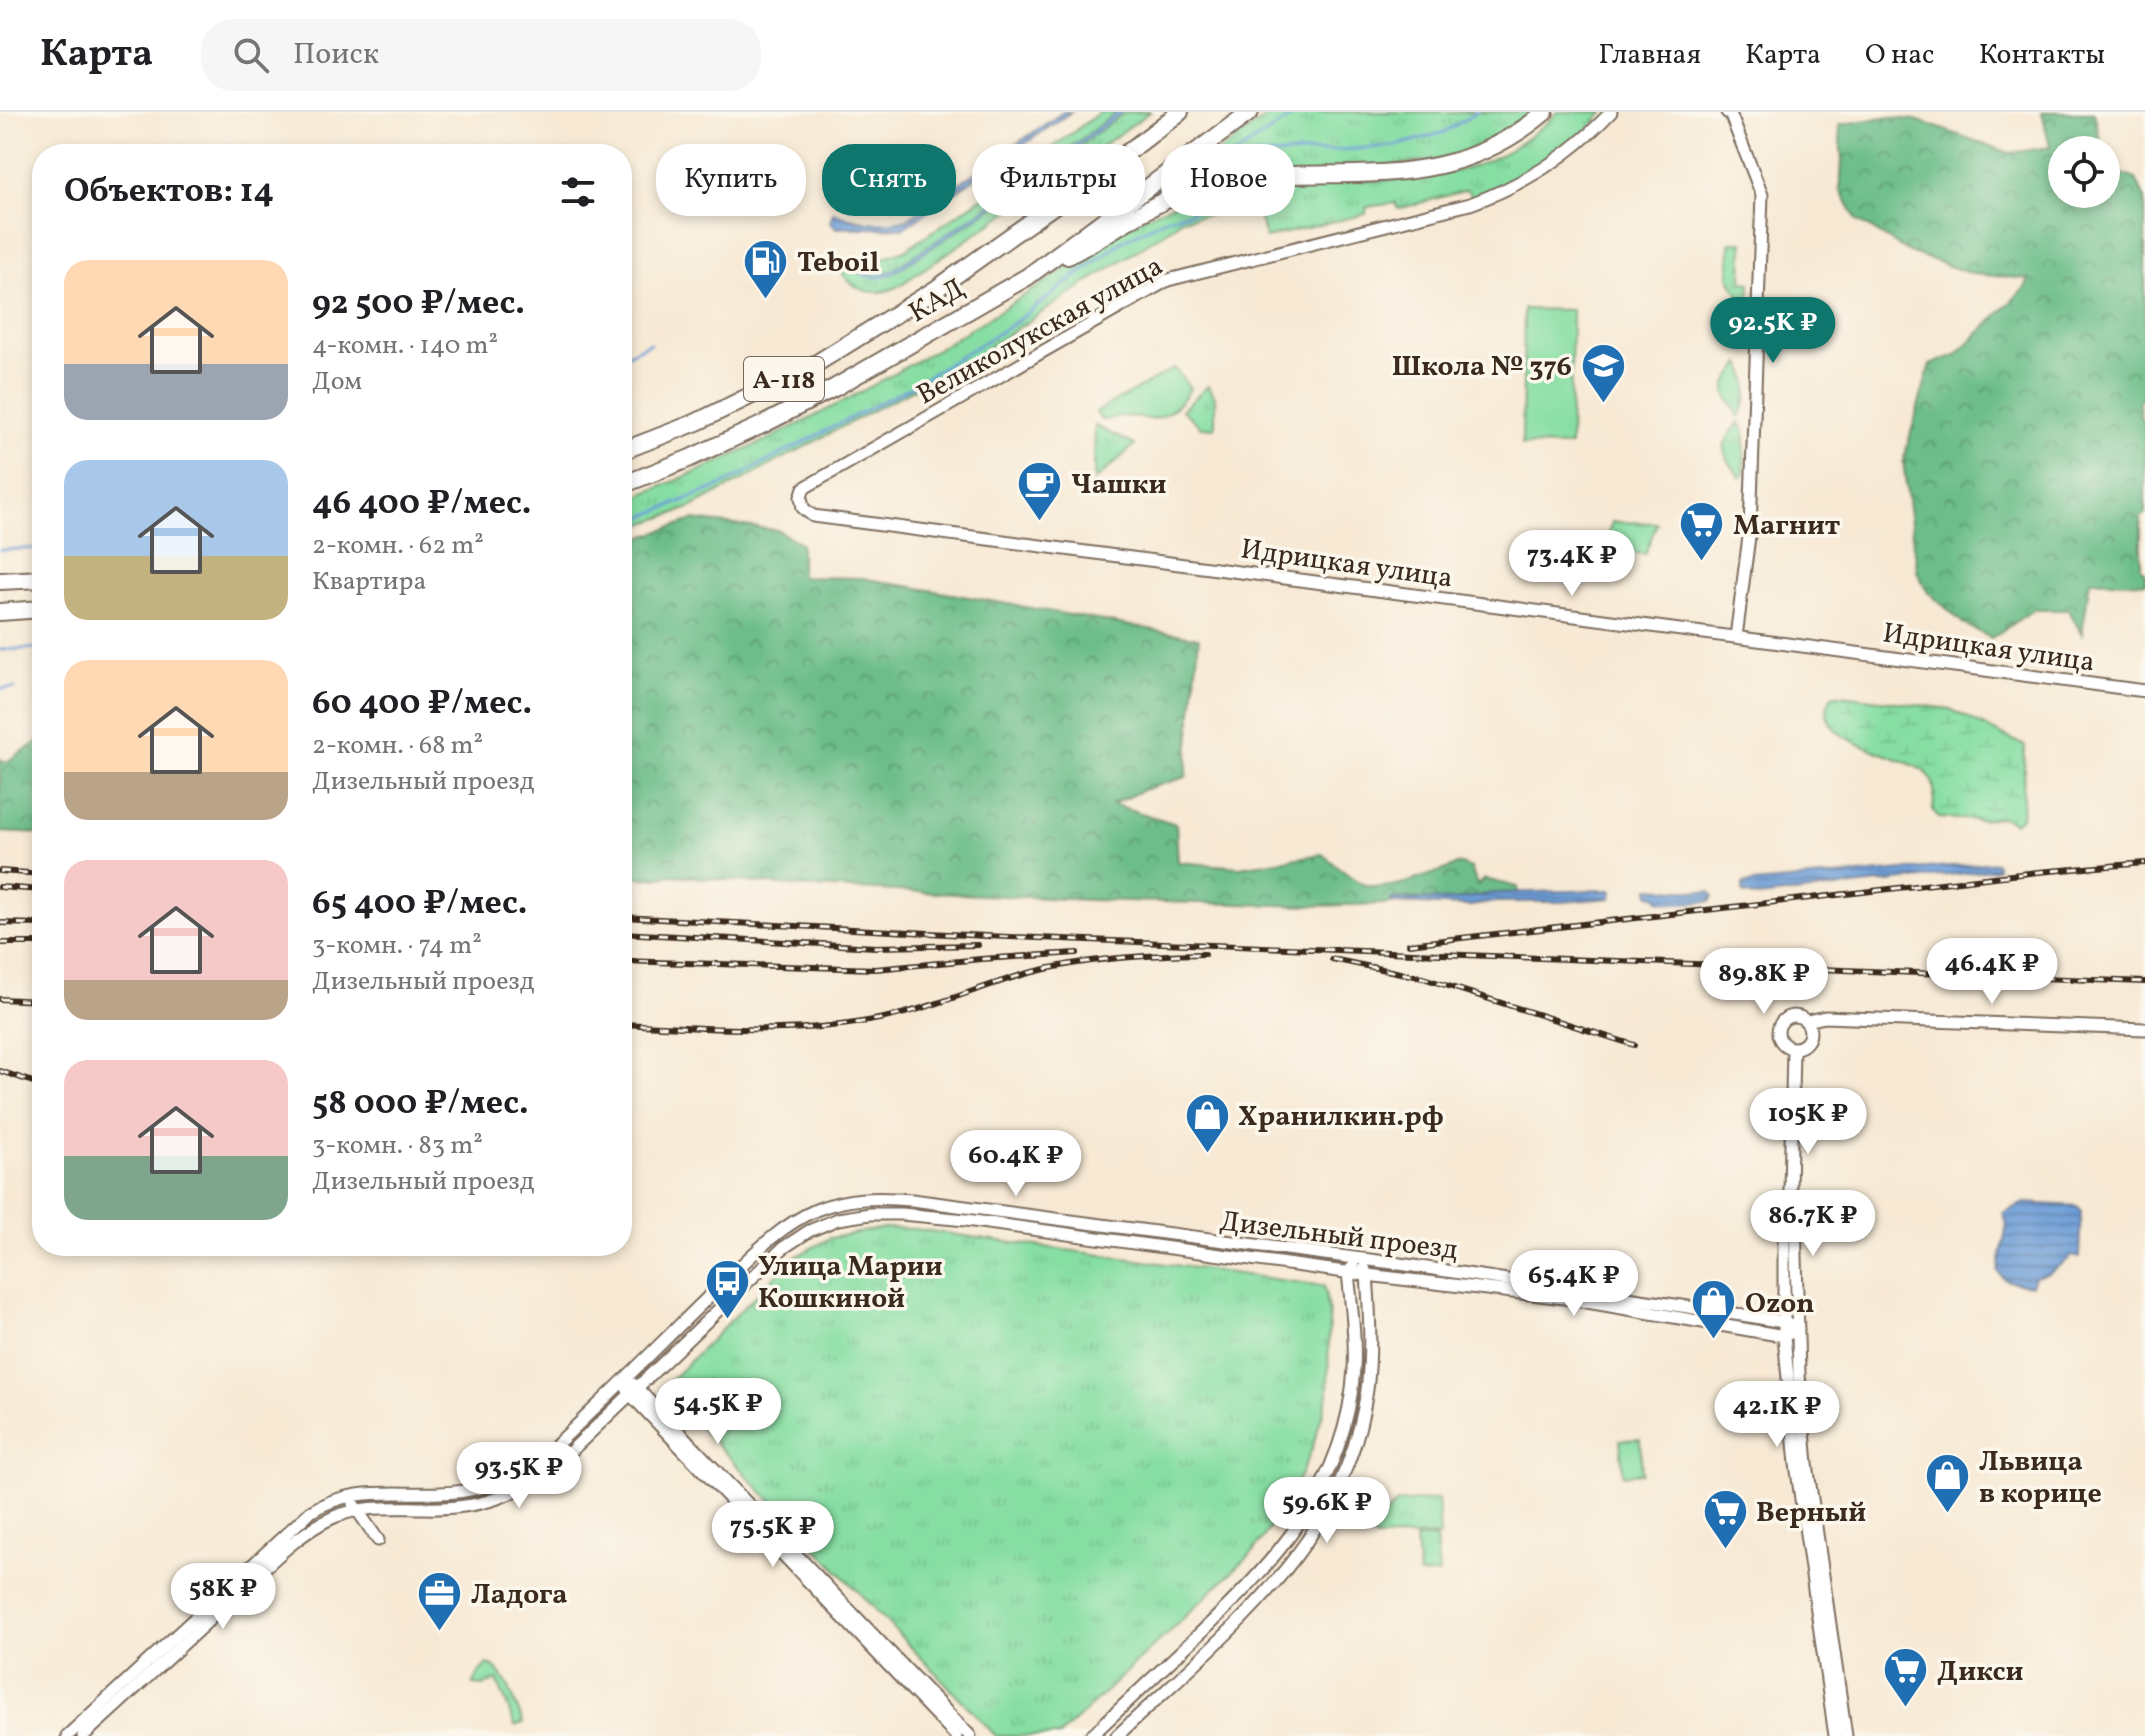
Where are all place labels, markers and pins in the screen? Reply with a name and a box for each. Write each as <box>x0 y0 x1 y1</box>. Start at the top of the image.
fuel station icon: Teboil <box>742 237 790 300</box>
place label: Teboil <box>797 244 879 283</box>
pin: 92.5K ₽ <box>1699 297 1847 365</box>
school or university icon: Школа № 376 <box>1579 341 1627 404</box>
place label: Школа № 376 <box>1392 348 1572 387</box>
cafe icon: Чашки <box>1016 459 1064 522</box>
place label: Чашки <box>1071 466 1167 505</box>
supermarket icon: Магнит <box>1678 500 1726 563</box>
place label: Магнит <box>1733 507 1841 546</box>
pin: 73.4K ₽ <box>1498 530 1646 598</box>
pin: 46.4K ₽ <box>1918 938 2066 1006</box>
pin: 89.8K ₽ <box>1690 948 1838 1016</box>
pin: 105K ₽ <box>1743 1088 1873 1156</box>
shop icon: Хранилкин.рф <box>1183 1091 1231 1154</box>
place label: Хранилкин.рф <box>1238 1098 1444 1137</box>
pin: 60.4K ₽ <box>942 1130 1090 1198</box>
pin: 86.7K ₽ <box>1739 1190 1887 1258</box>
place label: Улица Марии Кошкиной <box>758 1248 943 1319</box>
pin: 65.4K ₽ <box>1500 1250 1648 1318</box>
bus stop icon: Улица Марии Кошкиной <box>703 1257 751 1320</box>
shop icon: Ozon <box>1690 1278 1738 1341</box>
place label: Ozon <box>1745 1285 1815 1324</box>
pin: 54.5K ₽ <box>644 1378 792 1446</box>
pin: 42.1K ₽ <box>1703 1381 1851 1449</box>
pin: 93.5K ₽ <box>445 1442 593 1510</box>
place label: Львица в корице <box>1979 1443 2102 1514</box>
shop icon: Львица в корице <box>1924 1452 1972 1515</box>
pin: 59.6K ₽ <box>1253 1477 1401 1545</box>
supermarket icon: Верный <box>1701 1487 1749 1550</box>
place label: Верный <box>1756 1494 1866 1533</box>
pin: 75.5K ₽ <box>699 1501 847 1569</box>
pin: 58K ₽ <box>167 1563 279 1631</box>
office icon: Ладога <box>416 1569 464 1632</box>
place label: Ладога <box>471 1576 568 1615</box>
supermarket icon: Дикси <box>1882 1646 1930 1709</box>
place label: Дикси <box>1937 1653 2024 1692</box>

